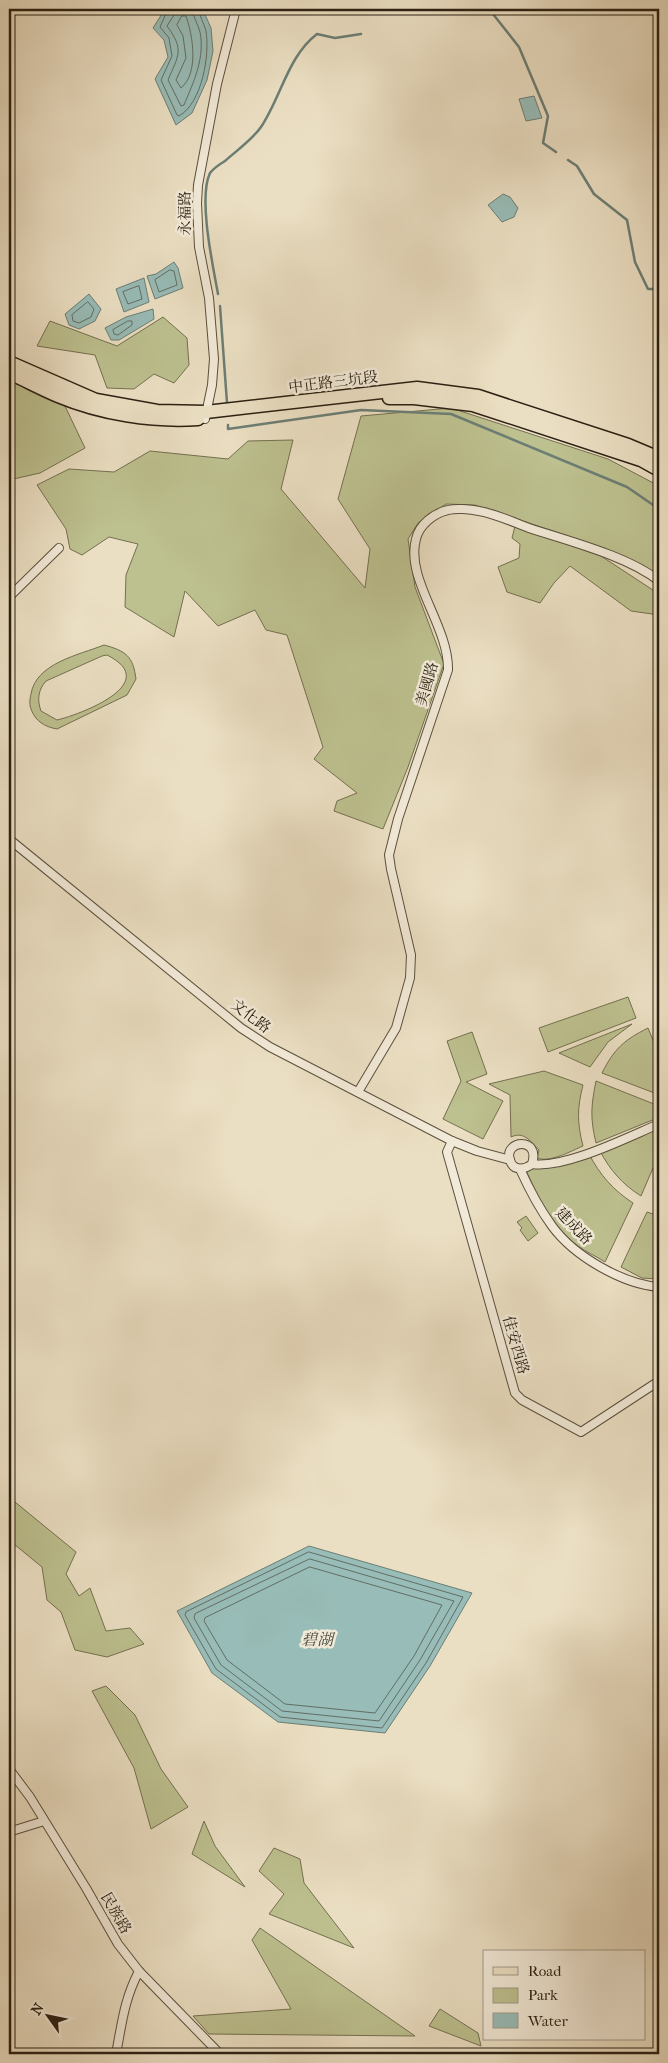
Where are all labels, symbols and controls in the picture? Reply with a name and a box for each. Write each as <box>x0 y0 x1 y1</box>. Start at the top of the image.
street label: 永福路 <box>176 190 194 236</box>
street label: 中正路三坑段 <box>287 368 379 396</box>
street label: 美國路 <box>412 660 442 708</box>
street label: 文化路 <box>228 995 274 1037</box>
street label: 建成路 <box>552 1204 596 1248</box>
street label: 佳安西路 <box>499 1314 533 1376</box>
water label: 碧湖 <box>301 1630 336 1649</box>
street label: 民族路 <box>97 1889 135 1937</box>
legend <box>483 1950 646 2040</box>
text: Road <box>528 1962 562 1980</box>
text: Park <box>528 1986 558 2004</box>
north arrow <box>22 1990 72 2040</box>
text: N <box>27 2000 48 2018</box>
text: Water <box>527 2012 568 2030</box>

